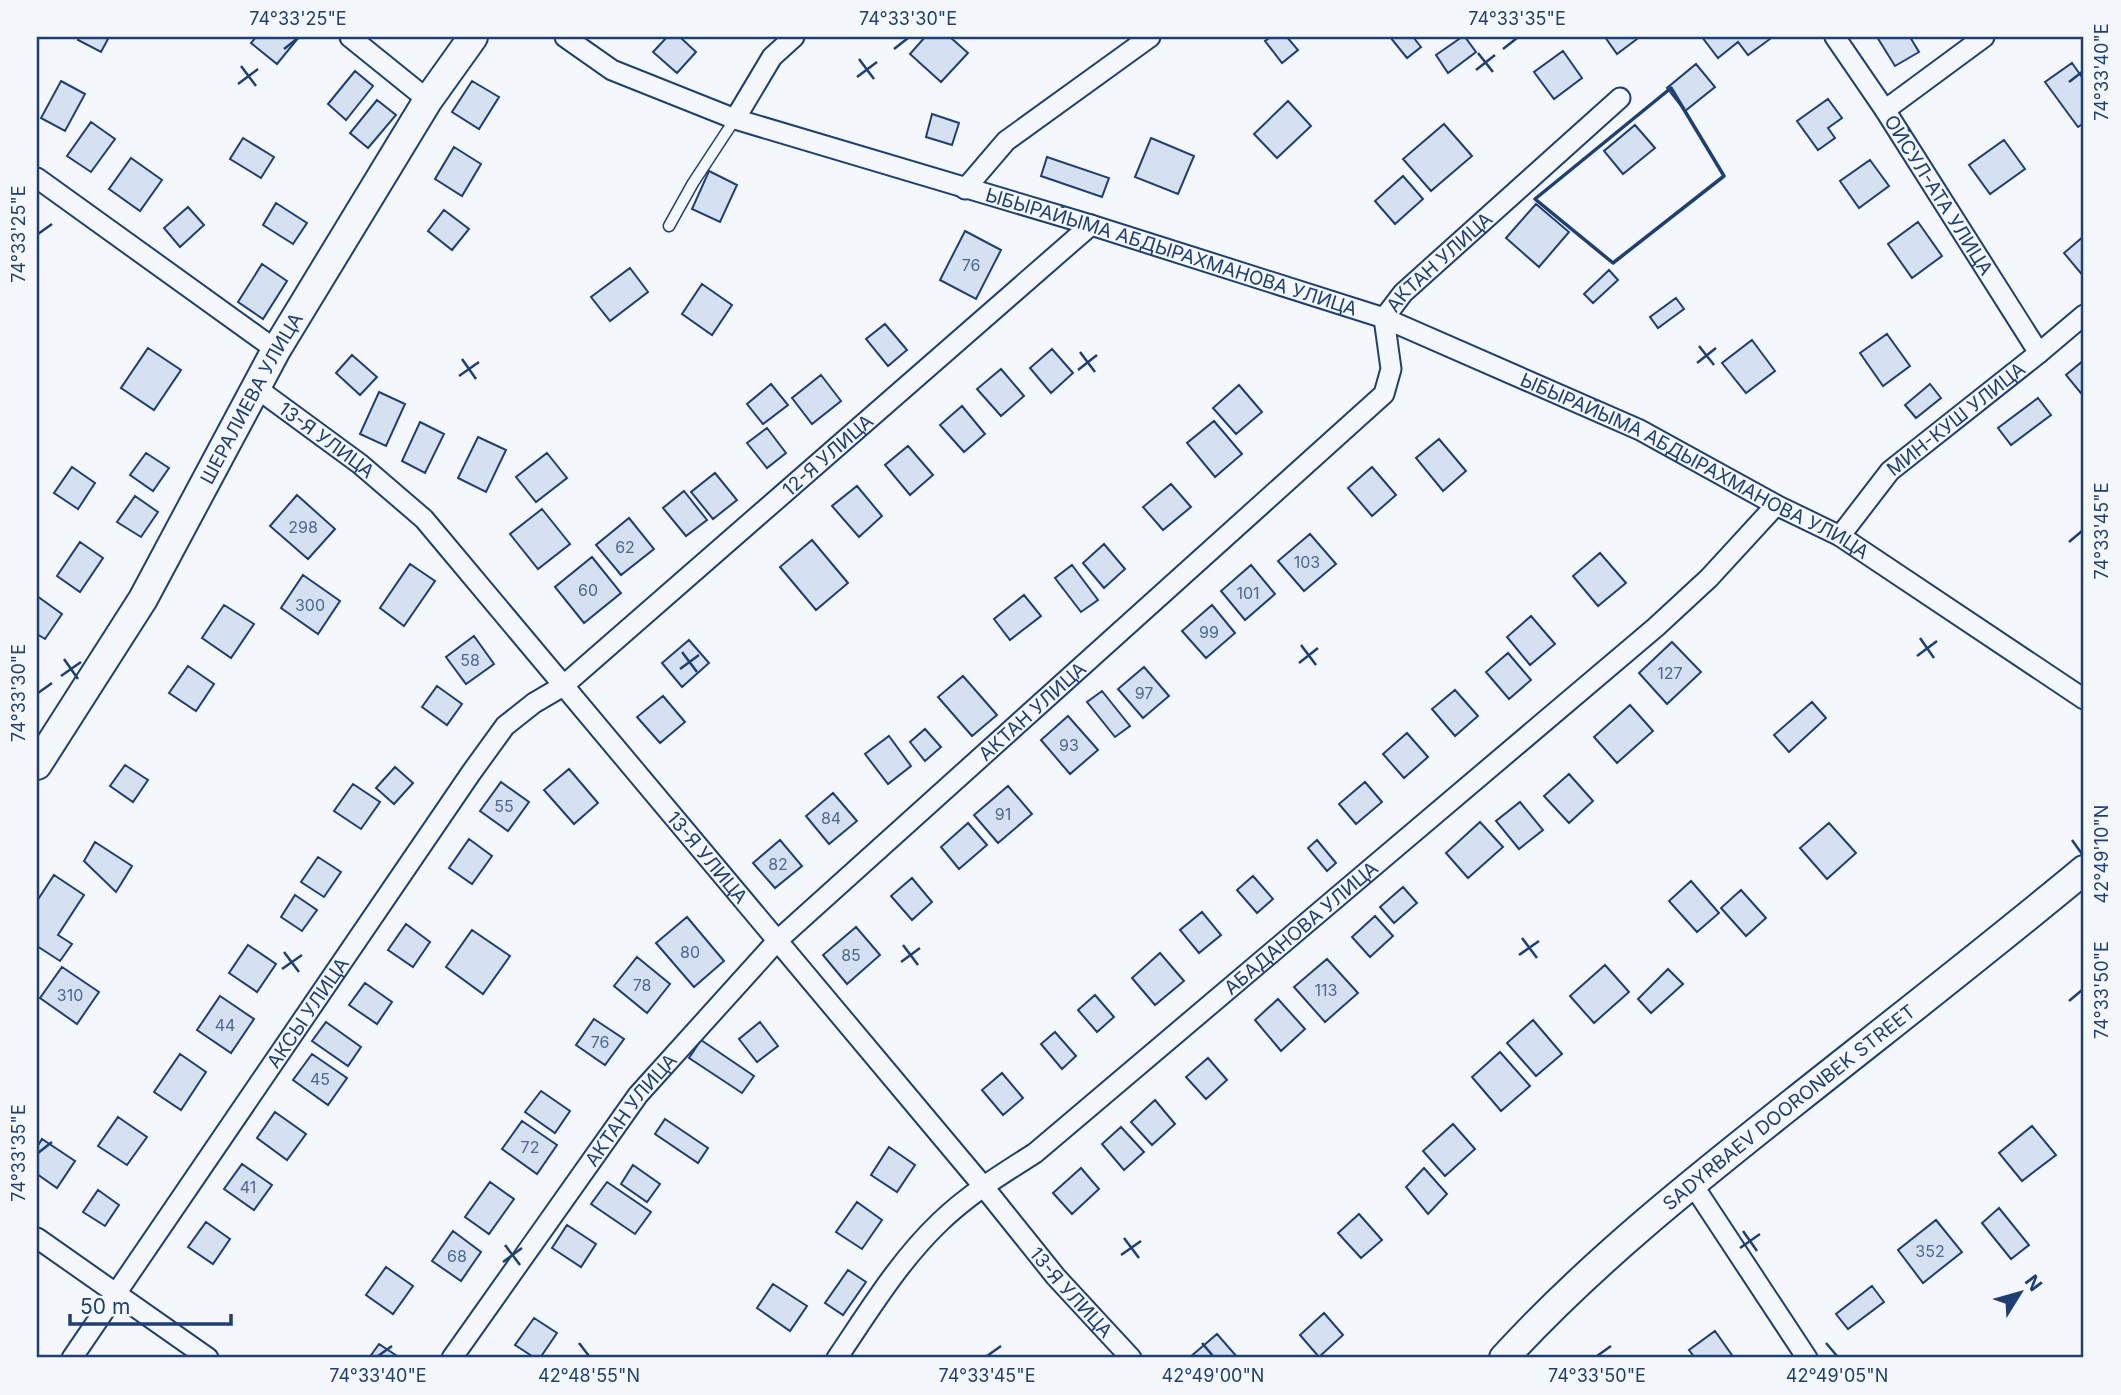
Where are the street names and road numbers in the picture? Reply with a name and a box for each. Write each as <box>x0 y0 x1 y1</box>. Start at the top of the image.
street label: ОЙСУЛ-АТА УЛИЦА <box>1880 111 1998 279</box>
street label: ЫБЫРАЙЫМА АБДЫРАХМАНОВА УЛИЦА <box>983 183 1360 320</box>
street label: АКТАН УЛИЦА <box>1381 207 1497 316</box>
street label: ШЕРАЛИЕВА УЛИЦА <box>195 309 307 488</box>
street label: МИН-КУШ УЛИЦА <box>1882 357 2030 481</box>
street label: ЫБЫРАЙЫМА АБДЫРАХМАНОВА УЛИЦА <box>1517 368 1873 564</box>
street label: 13-Я УЛИЦА <box>274 397 379 483</box>
street label: 12-Я УЛИЦА <box>777 409 878 501</box>
street label: АКТАН УЛИЦА <box>974 657 1090 765</box>
street label: 13-Я УЛИЦА <box>662 807 753 908</box>
street label: АБАДАНОВА УЛИЦА <box>1219 856 1382 999</box>
street label: АКСЫ УЛИЦА <box>262 953 353 1072</box>
street label: SADYRBAEV DOORONBEK STREET <box>1658 999 1920 1215</box>
street label: АКТАН УЛИЦА <box>580 1049 681 1170</box>
street label: 13-Я УЛИЦА <box>1025 1242 1117 1342</box>

